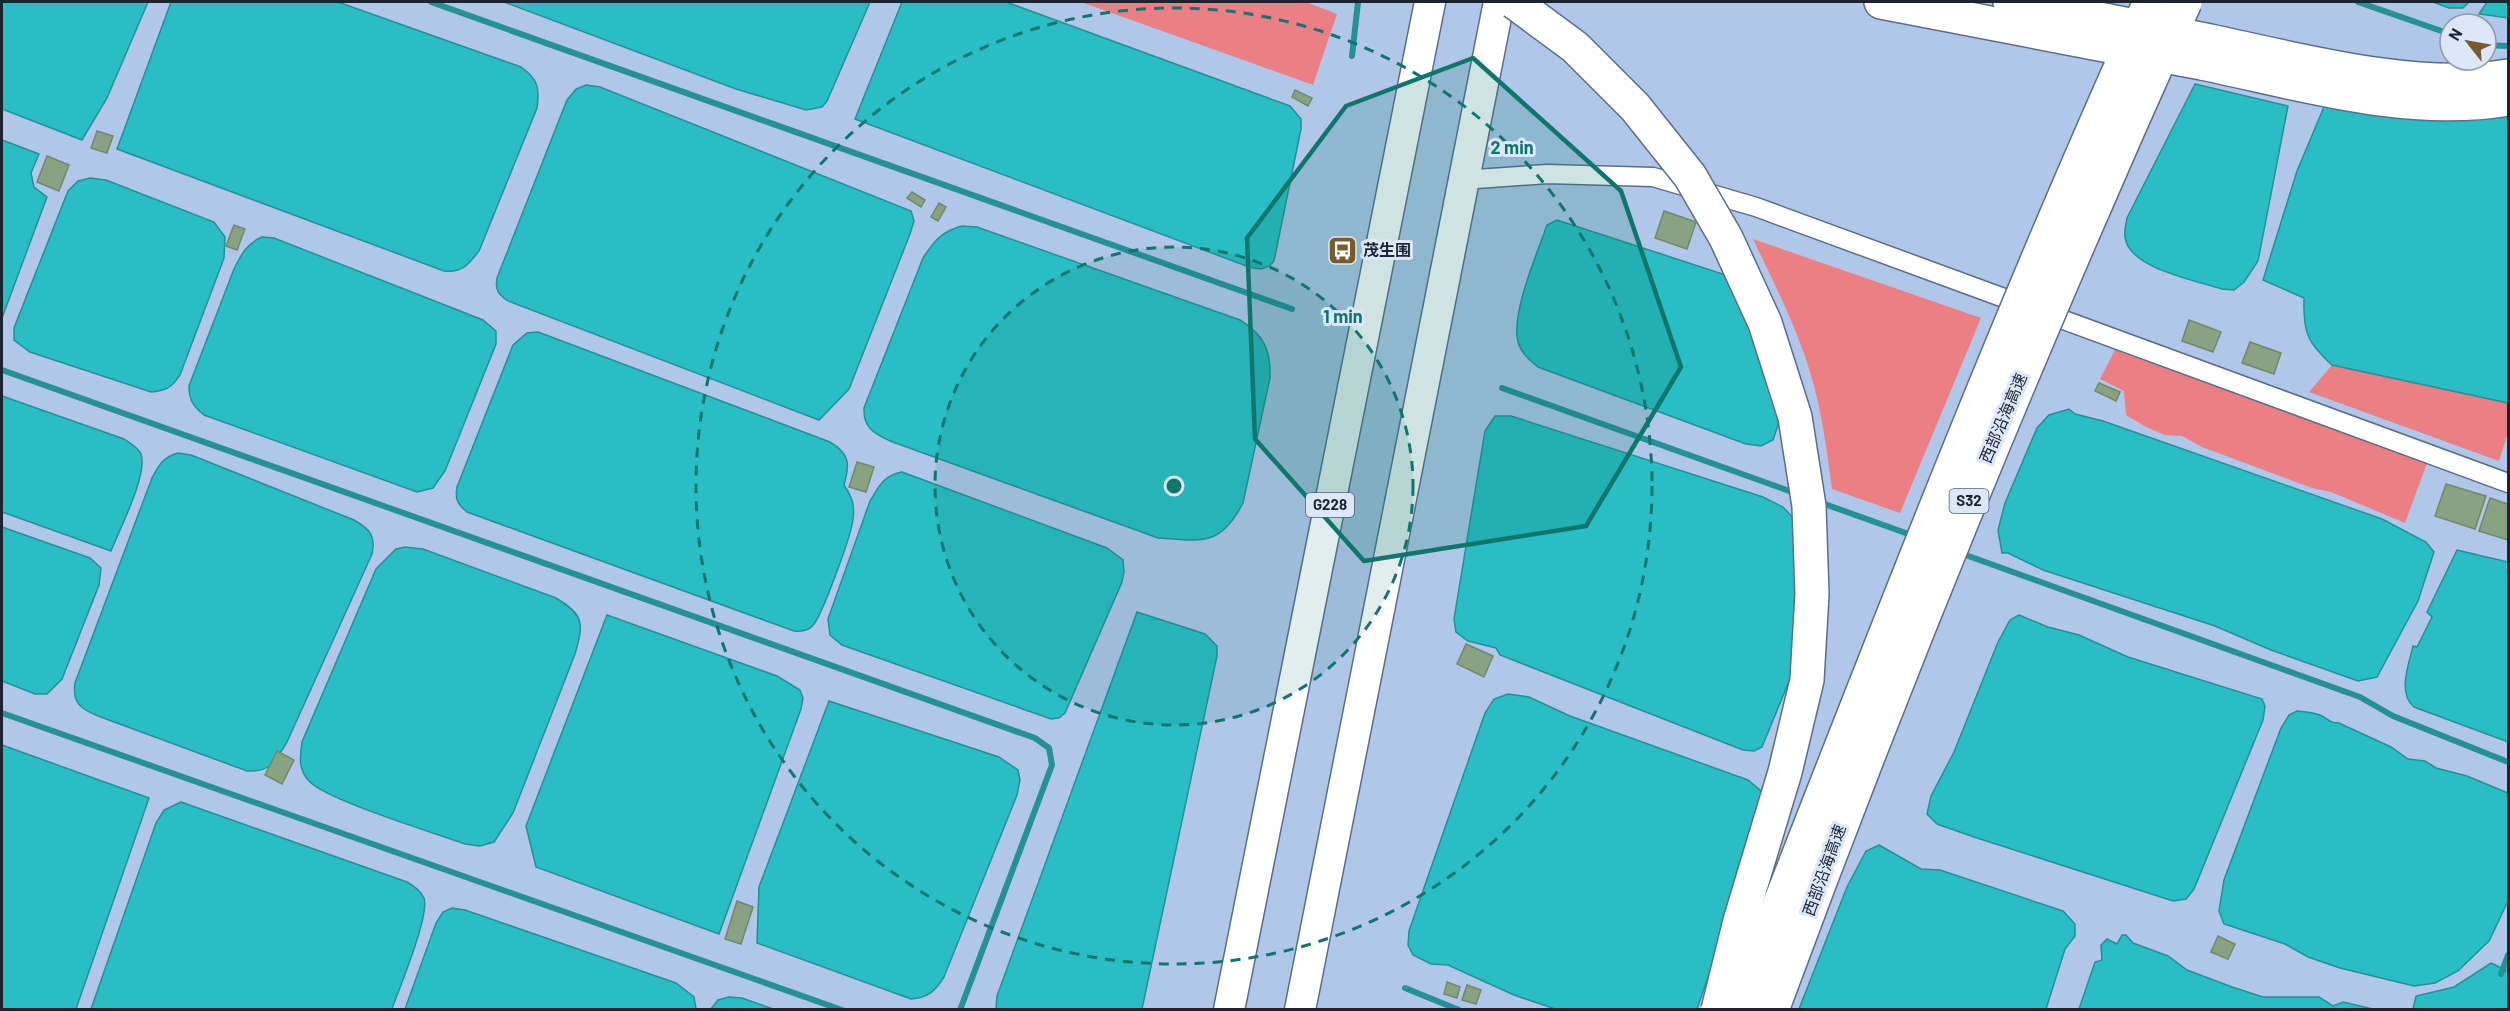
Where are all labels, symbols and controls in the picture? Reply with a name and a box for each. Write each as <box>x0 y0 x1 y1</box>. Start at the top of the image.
north arrow <box>2438 12 2498 72</box>
text: N <box>2444 25 2466 43</box>
text: 2 min <box>1490 136 1534 158</box>
bus stop icon: 茂生围 <box>1326 234 1358 266</box>
place label: 茂生围 <box>1363 240 1411 259</box>
text: 1 min <box>1323 305 1363 327</box>
street label: 西部沿海高速 <box>1975 370 2030 466</box>
centre of rings <box>1164 476 1184 496</box>
road number: S32 <box>1950 489 1988 513</box>
road number: G228 <box>1306 493 1354 517</box>
street label: 西部沿海高速 <box>1798 821 1849 918</box>

